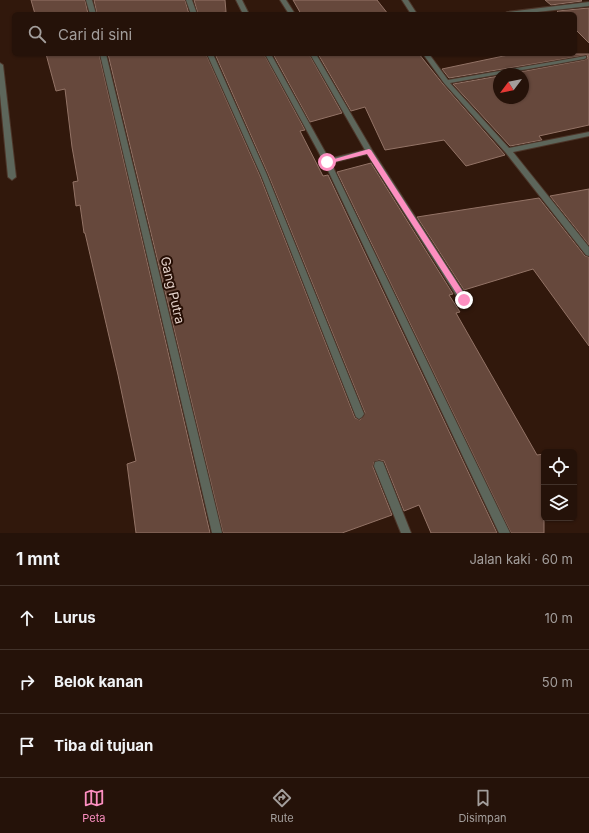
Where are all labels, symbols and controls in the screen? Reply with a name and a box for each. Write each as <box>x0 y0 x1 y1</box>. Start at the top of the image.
search box <box>12 12 577 56</box>
icon: search <box>26 23 48 45</box>
text: Cari di sini <box>58 25 132 44</box>
north arrow <box>493 68 529 104</box>
route start <box>318 153 336 171</box>
street label: Gang Putra <box>157 255 189 325</box>
route end <box>455 291 473 309</box>
map controls <box>541 449 577 521</box>
button: locate <box>541 449 577 485</box>
button: layers <box>541 485 577 521</box>
text: 1 mnt <box>16 549 60 569</box>
text: Jalan kaki · 60 m <box>469 551 573 567</box>
icon: ahead <box>16 607 38 629</box>
text: Lurus <box>54 608 96 627</box>
text: 10 m <box>544 610 573 626</box>
icon: right <box>16 671 38 693</box>
text: Belok kanan <box>54 672 143 691</box>
text: 50 m <box>542 674 573 690</box>
icon: arrive <box>16 735 38 757</box>
text: Tiba di tujuan <box>54 736 153 755</box>
tab: Peta <box>82 787 106 825</box>
tab: Rute <box>270 787 294 825</box>
tab: Disimpan <box>458 787 507 825</box>

